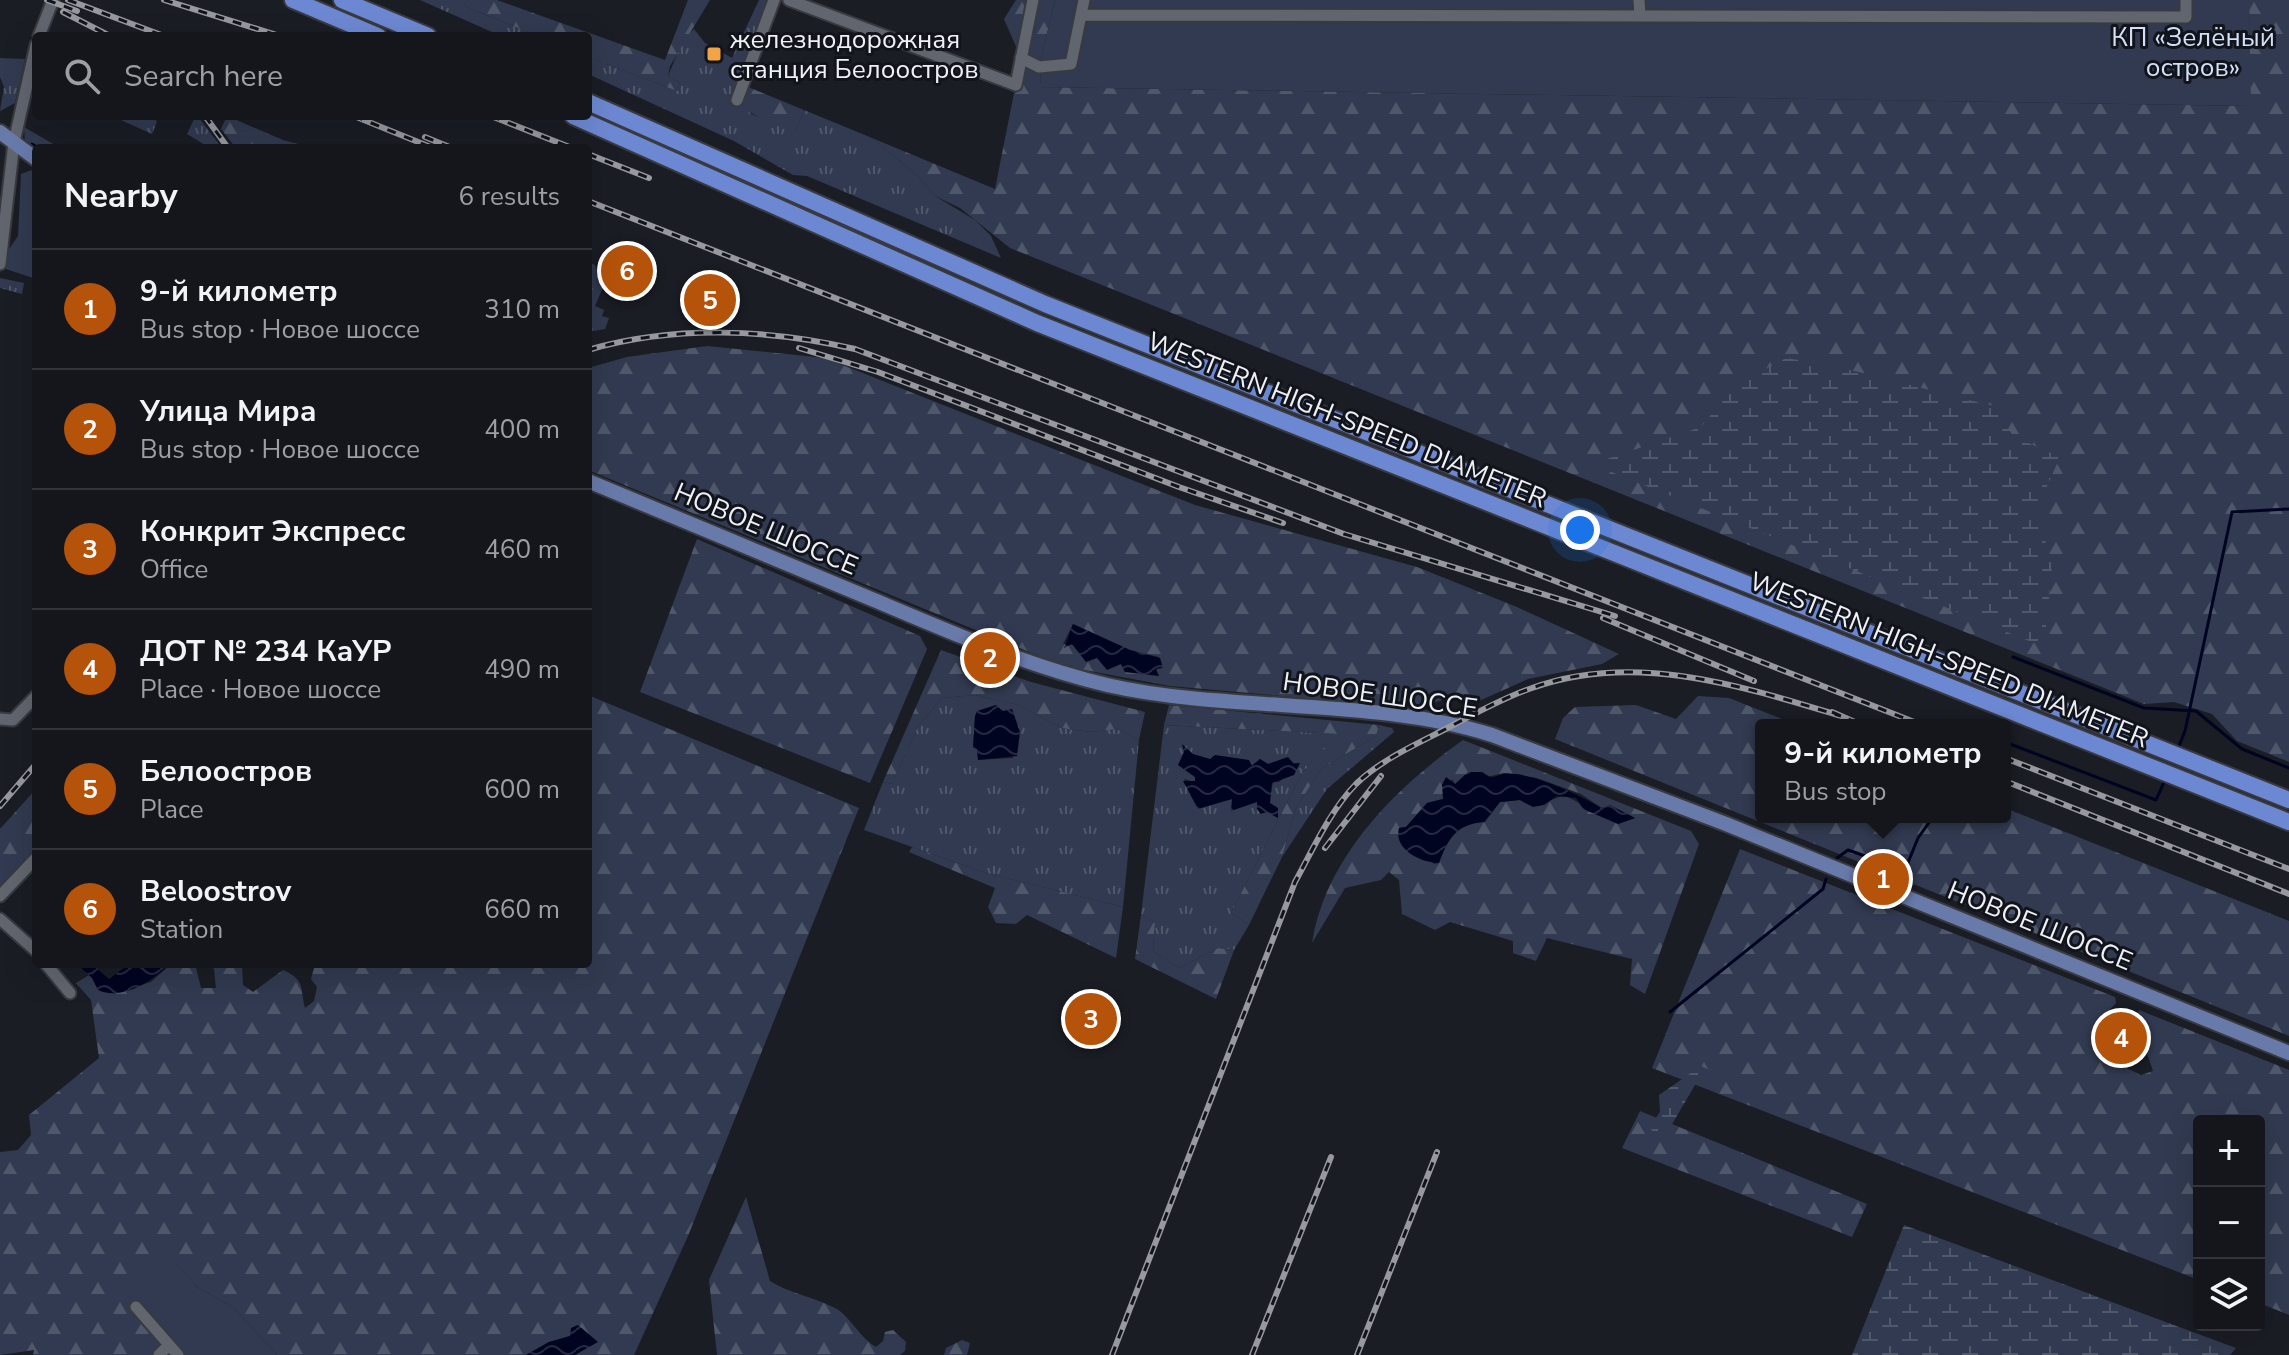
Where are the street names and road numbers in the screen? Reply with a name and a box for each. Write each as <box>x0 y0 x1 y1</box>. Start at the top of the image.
street label: WESTERN HIGH-SPEED DIAMETER <box>1142 324 1552 516</box>
street label: НОВОЕ ШОССЕ <box>669 475 863 583</box>
street label: WESTERN HIGH-SPEED DIAMETER <box>1744 564 2154 756</box>
street label: НОВОЕ ШОССЕ <box>1280 664 1480 726</box>
street label: НОВОЕ ШОССЕ <box>1942 873 2138 979</box>

